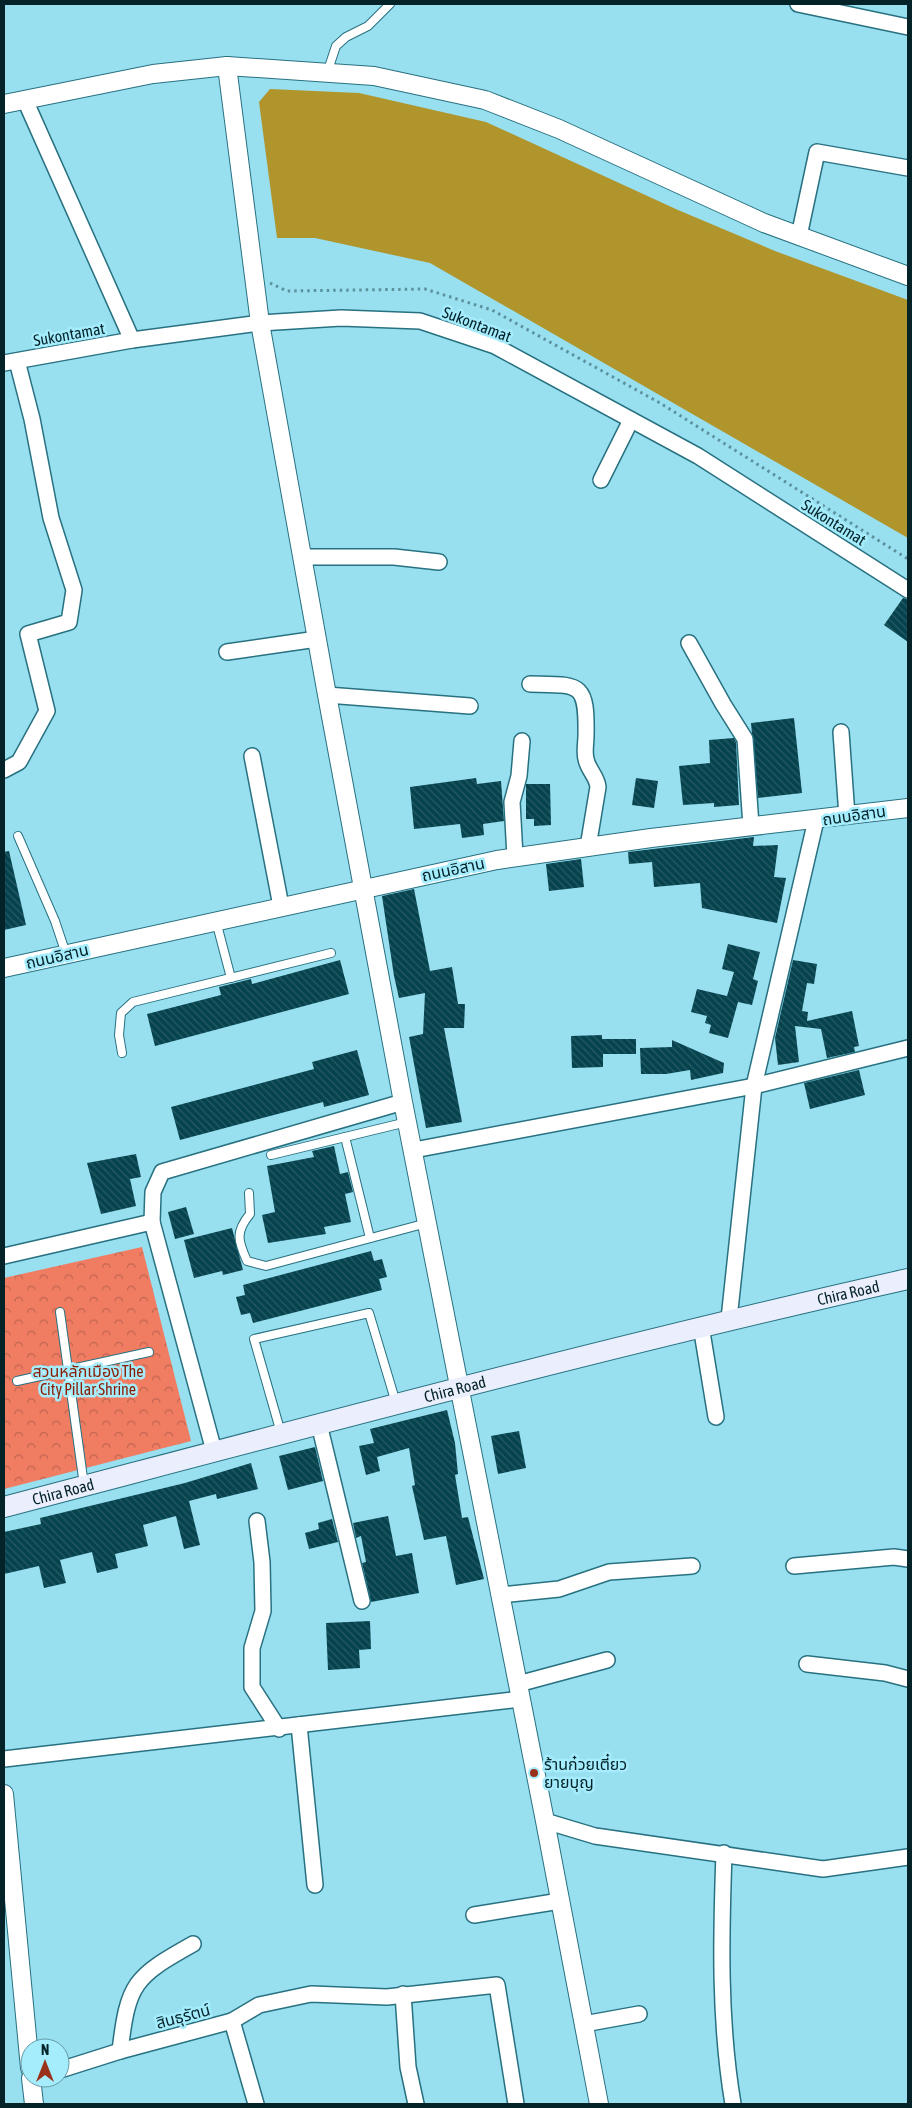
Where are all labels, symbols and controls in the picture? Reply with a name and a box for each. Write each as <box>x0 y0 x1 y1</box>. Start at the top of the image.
street label: Sukontamat <box>440 303 514 345</box>
street label: Sukontamat <box>32 319 106 349</box>
street label: Sukontamat <box>799 495 870 549</box>
street label: ถนนอิสาน <box>821 802 887 828</box>
street label: ถนนอิสาน <box>420 854 486 884</box>
street label: ถนนอิสาน <box>24 940 90 972</box>
street label: Chira Road <box>815 1277 881 1309</box>
park label: สวนหลักเมือง The City Pillar Shrine <box>32 1362 144 1399</box>
street label: Chira Road <box>422 1372 488 1406</box>
street label: Chira Road <box>30 1475 96 1508</box>
place label: ร้านก๋วยเตี๋ยว ยายบุญ <box>544 1753 627 1792</box>
marker: ร้านก๋วยเตี๋ยว ยายบุญ <box>528 1767 540 1779</box>
street label: สินธุรัตน์ <box>154 2000 212 2033</box>
north arrow <box>20 2038 70 2088</box>
text: N <box>41 2042 49 2058</box>

